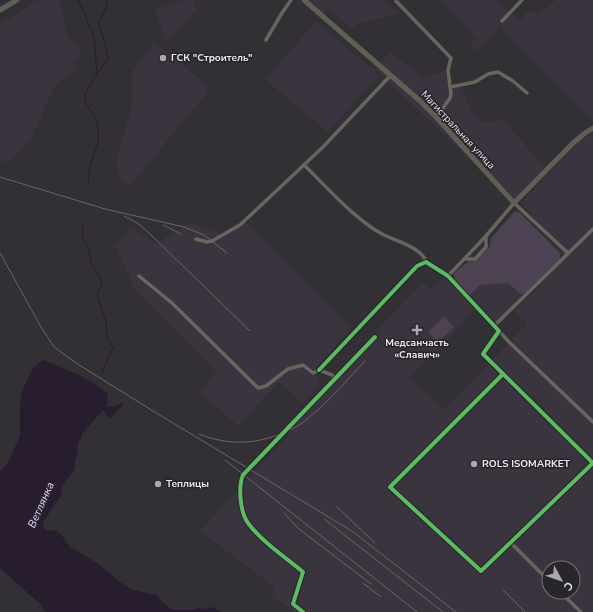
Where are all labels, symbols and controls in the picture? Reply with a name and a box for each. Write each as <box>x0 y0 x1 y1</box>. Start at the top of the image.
place label: ГСК "Строитель" <box>171 51 252 65</box>
marker: ГСК "Строитель" <box>158 53 168 63</box>
street label: Магистральная улица <box>418 88 498 172</box>
marker: Медсанчасть «Славич» <box>411 324 423 336</box>
place label: Медсанчасть «Славич» <box>385 336 449 362</box>
place label: ROLS ISOMARKET <box>482 457 571 471</box>
marker: ROLS ISOMARKET <box>469 459 479 469</box>
place label: Теплицы <box>166 477 209 491</box>
marker: Теплицы <box>153 479 163 489</box>
water label: Ветлянка <box>24 480 58 530</box>
north arrow <box>541 560 581 600</box>
text: С <box>560 578 576 594</box>

